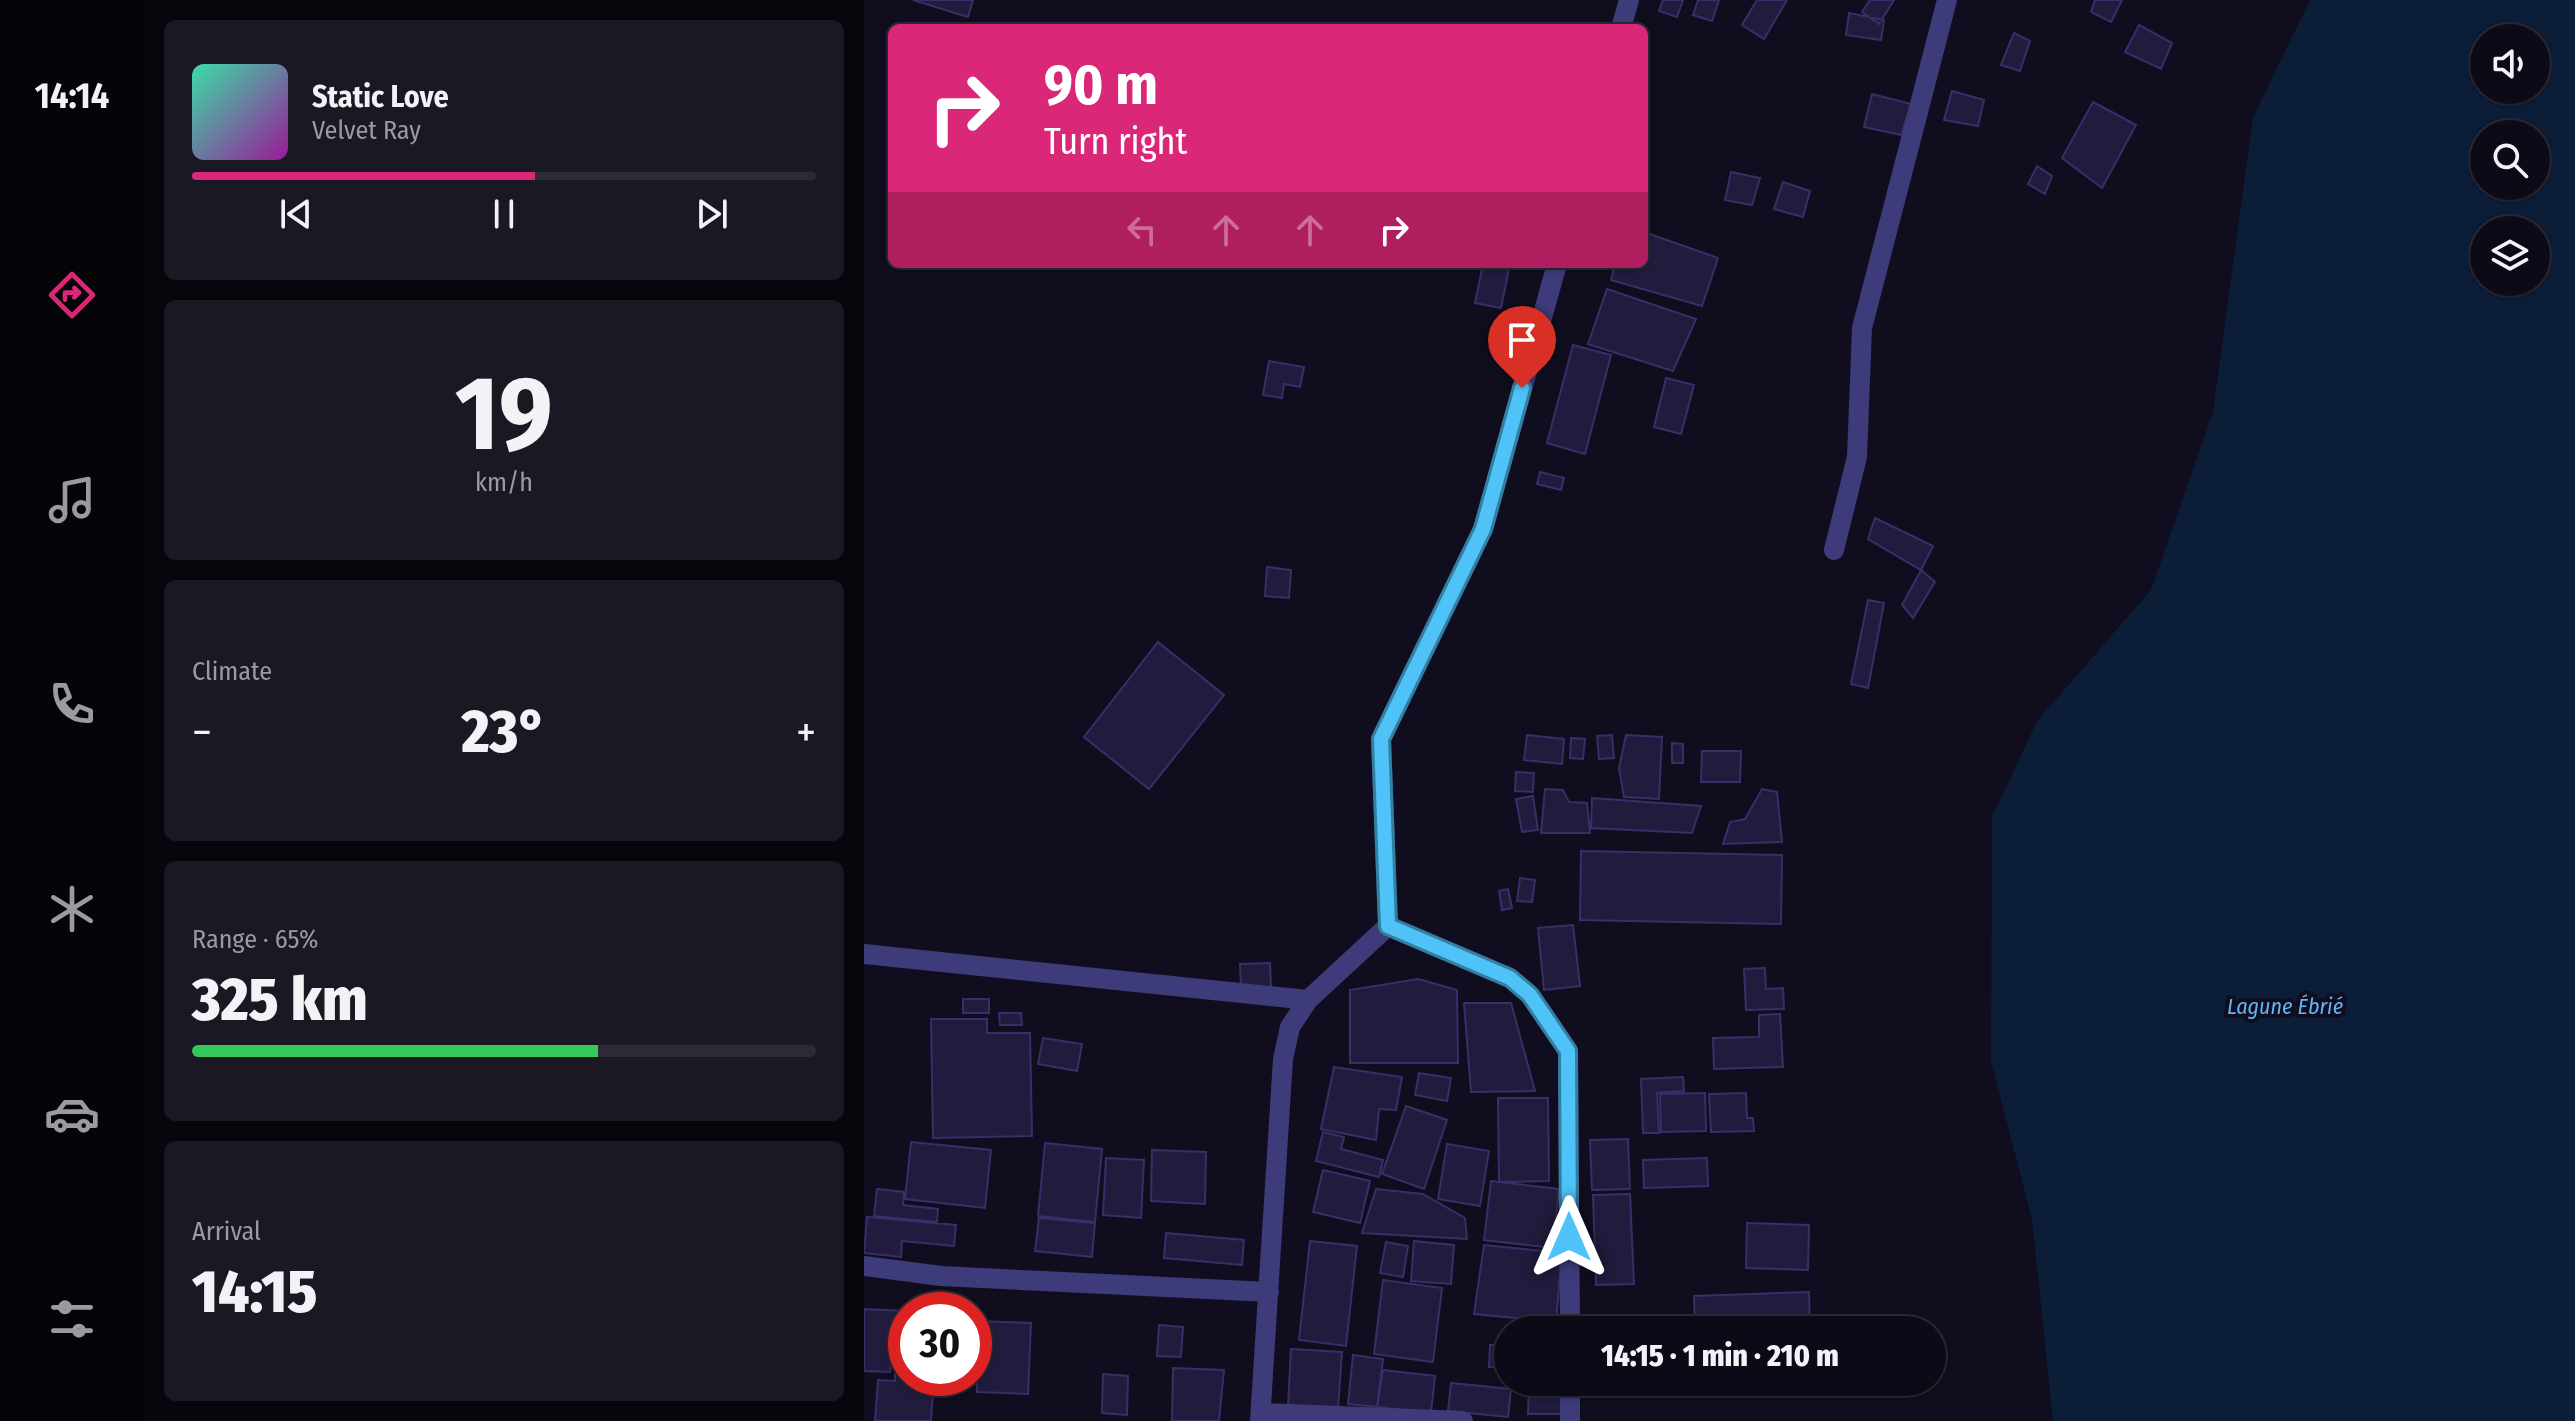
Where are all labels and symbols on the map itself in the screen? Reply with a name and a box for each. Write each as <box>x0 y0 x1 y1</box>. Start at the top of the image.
pin <box>1488 306 1556 388</box>
water label: Lagune Ébrié <box>2227 993 2343 1020</box>
position arrow <box>1527 1195 1611 1279</box>
speed limit sign: 30 <box>888 1292 992 1396</box>

